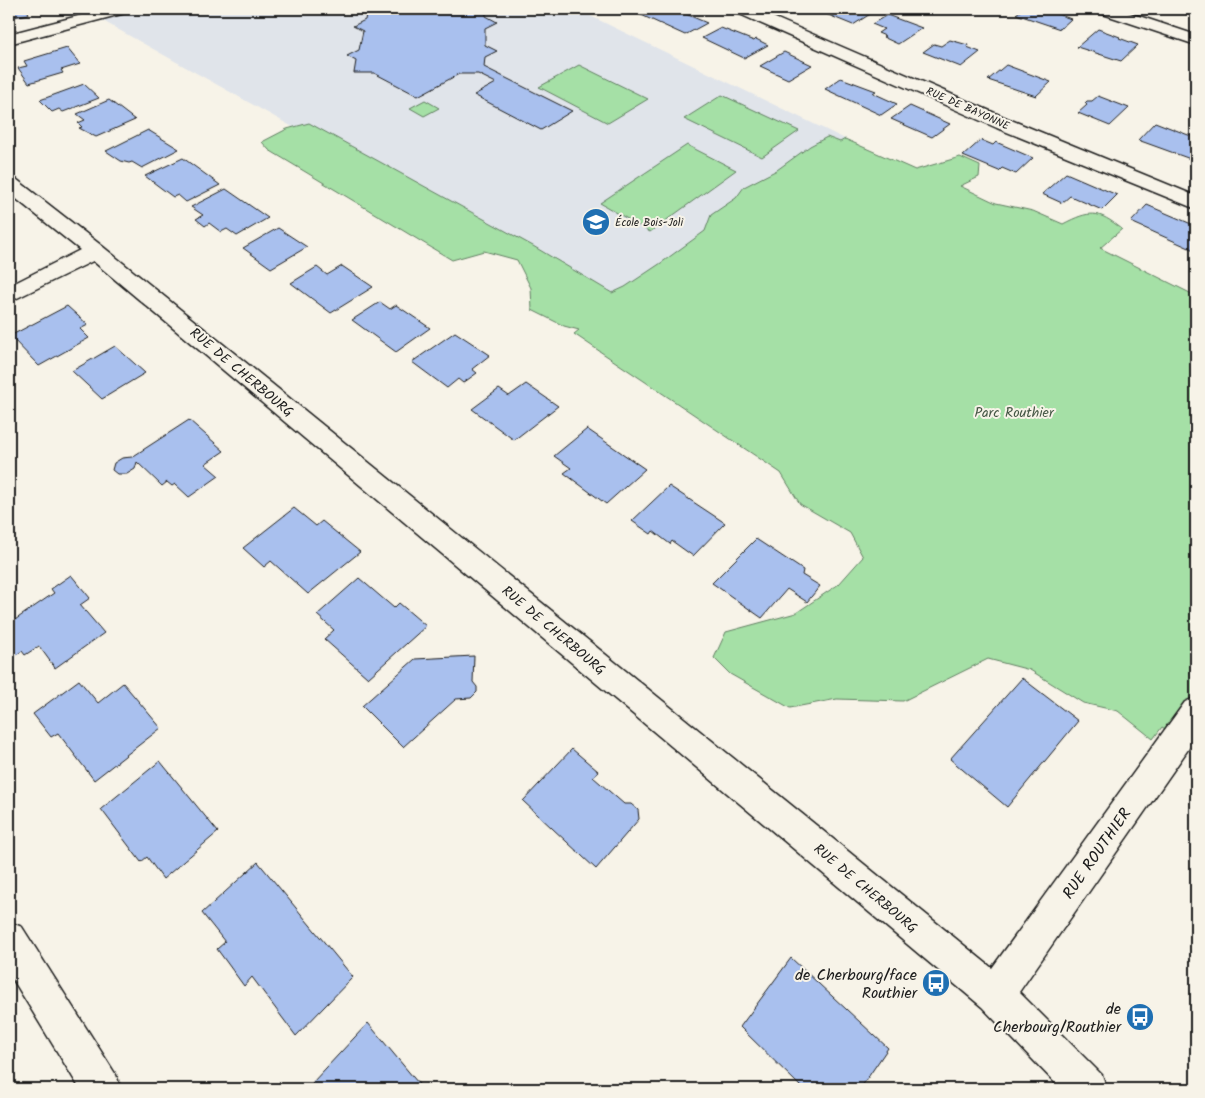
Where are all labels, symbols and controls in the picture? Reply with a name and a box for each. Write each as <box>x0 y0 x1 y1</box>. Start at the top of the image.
street label: RUE DE BAYONNE <box>923 82 1013 136</box>
school or university icon: École Bois-Joli <box>581 207 611 237</box>
place label: École Bois-Joli <box>615 214 684 232</box>
street label: RUE DE CHERBOURG <box>185 323 298 423</box>
park label: Parc Routhier <box>974 402 1055 424</box>
street label: RUE DE CHERBOURG <box>497 581 610 681</box>
street label: RUE ROUTHIER <box>1056 803 1138 905</box>
street label: RUE DE CHERBOURG <box>809 839 922 939</box>
place label: de Cherbourg/face Routhier <box>795 963 919 1006</box>
bus stop icon: de Cherbourg/face Routhier <box>921 968 951 998</box>
place label: de Cherbourg/Routhier <box>993 997 1123 1040</box>
bus stop icon: de Cherbourg/Routhier <box>1125 1002 1155 1032</box>

